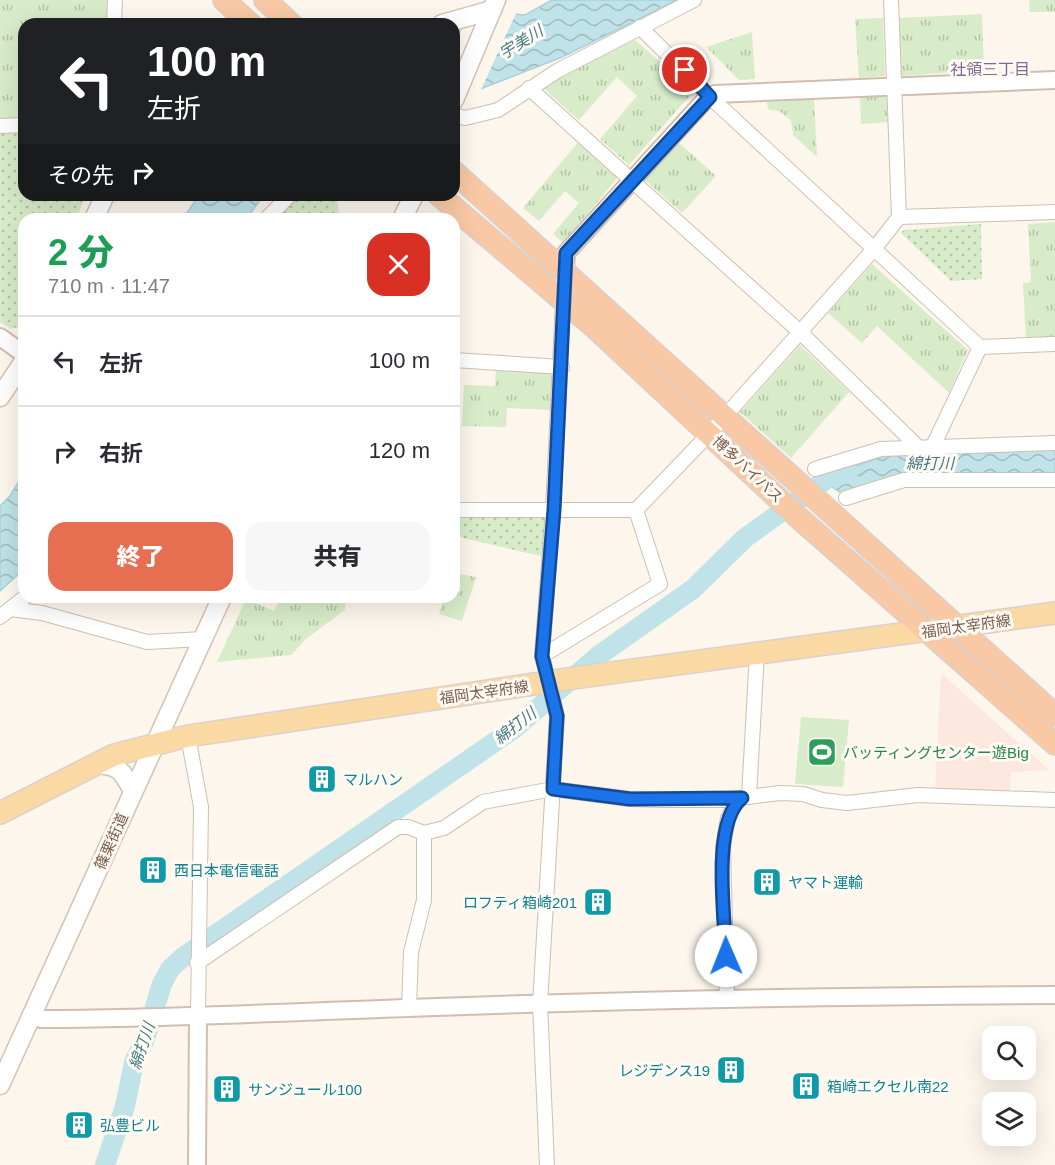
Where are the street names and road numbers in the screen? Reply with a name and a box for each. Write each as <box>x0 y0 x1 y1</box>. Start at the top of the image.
street label: 博多バイパス <box>709 432 787 506</box>
street label: 福岡太宰府線 <box>920 611 1012 641</box>
street label: 福岡太宰府線 <box>438 677 530 707</box>
street label: 篠栗街道 <box>91 810 131 872</box>

